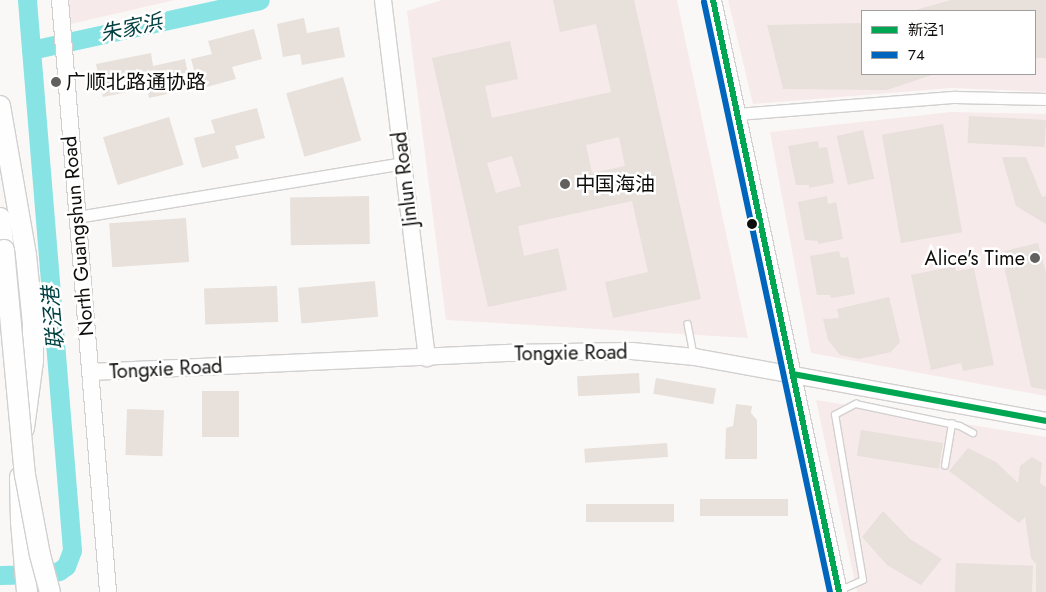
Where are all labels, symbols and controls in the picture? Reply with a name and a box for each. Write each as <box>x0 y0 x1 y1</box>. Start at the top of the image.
water label: 朱家浜 <box>98 9 164 47</box>
legend <box>861 10 1036 75</box>
text: 新泾1 <box>908 19 945 41</box>
text: 74 <box>908 44 925 66</box>
place label: 广顺北路通协路 <box>66 70 206 94</box>
marker: 广顺北路通协路 <box>50 76 62 88</box>
street label: Jinlun Road <box>387 130 423 228</box>
street label: North Guangshun Road <box>57 135 99 337</box>
place label: 中国海油 <box>575 172 655 196</box>
marker: 中国海油 <box>559 178 571 190</box>
unlabelled marker <box>747 219 757 229</box>
place label: Alice's Time <box>925 246 1025 270</box>
marker: Alice's Time <box>1029 252 1041 264</box>
water label: 联泾港 <box>38 286 68 350</box>
street label: Tongxie Road <box>514 340 628 366</box>
street label: Tongxie Road <box>109 354 223 384</box>

